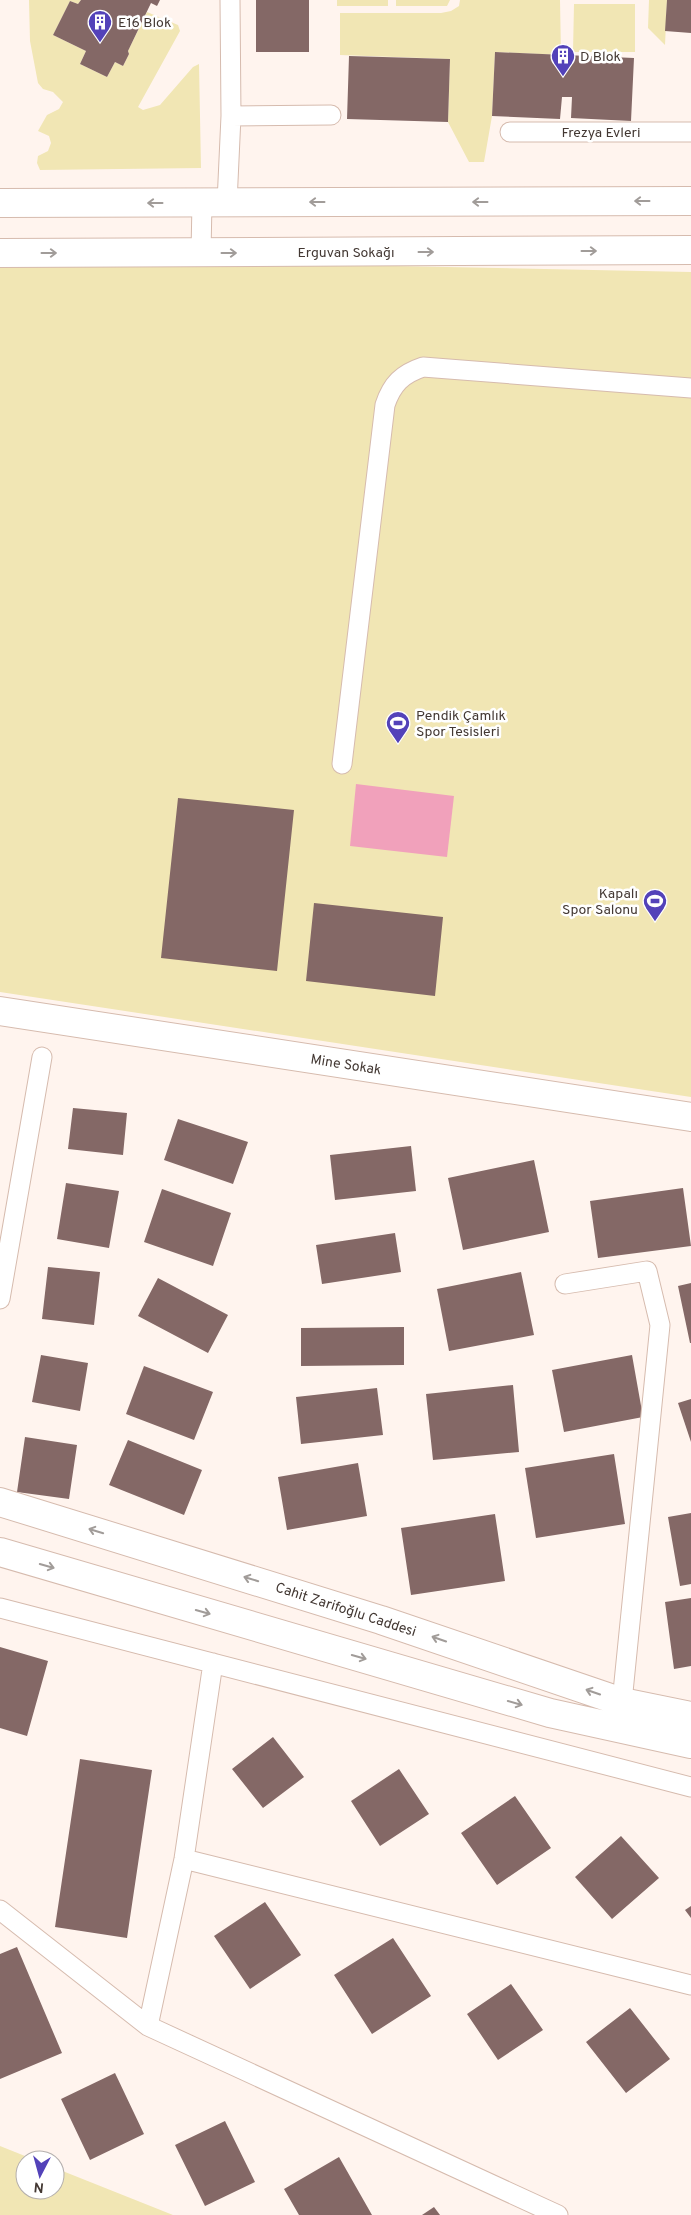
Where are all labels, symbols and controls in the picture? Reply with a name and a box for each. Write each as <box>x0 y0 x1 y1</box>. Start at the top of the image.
building icon: E16 Blok <box>87 9 113 43</box>
place label: E16 Blok <box>118 15 171 32</box>
building icon: D Blok <box>550 43 576 77</box>
place label: D Blok <box>580 49 621 66</box>
street label: Frezya Evleri <box>561 125 641 142</box>
one-way arrow <box>635 196 651 206</box>
one-way arrow <box>310 197 326 207</box>
one-way arrow <box>472 197 488 207</box>
one-way arrow <box>147 198 164 208</box>
street label: Erguvan Sokağı <box>297 245 395 262</box>
one-way arrow <box>580 246 596 256</box>
one-way arrow <box>418 247 434 257</box>
one-way arrow <box>40 248 56 258</box>
one-way arrow <box>220 248 236 258</box>
place label: Pendik Çamlık Spor Tesisleri <box>416 708 506 741</box>
sports icon: Pendik Çamlık Spor Tesisleri <box>385 710 411 744</box>
place label: Kapalı Spor Salonu <box>562 886 638 919</box>
sports icon: Kapalı Spor Salonu <box>642 888 668 922</box>
street label: Mine Sokak <box>309 1051 382 1079</box>
one-way arrow <box>88 1526 104 1536</box>
one-way arrow <box>38 1562 54 1571</box>
one-way arrow <box>243 1574 259 1584</box>
street label: Cahit Zarifoğlu Caddesi <box>273 1580 418 1641</box>
one-way arrow <box>194 1607 210 1617</box>
one-way arrow <box>431 1634 447 1644</box>
one-way arrow <box>350 1653 366 1663</box>
one-way arrow <box>585 1686 601 1696</box>
one-way arrow <box>506 1698 522 1708</box>
north arrow <box>15 2150 65 2200</box>
text: N <box>33 2177 45 2195</box>

